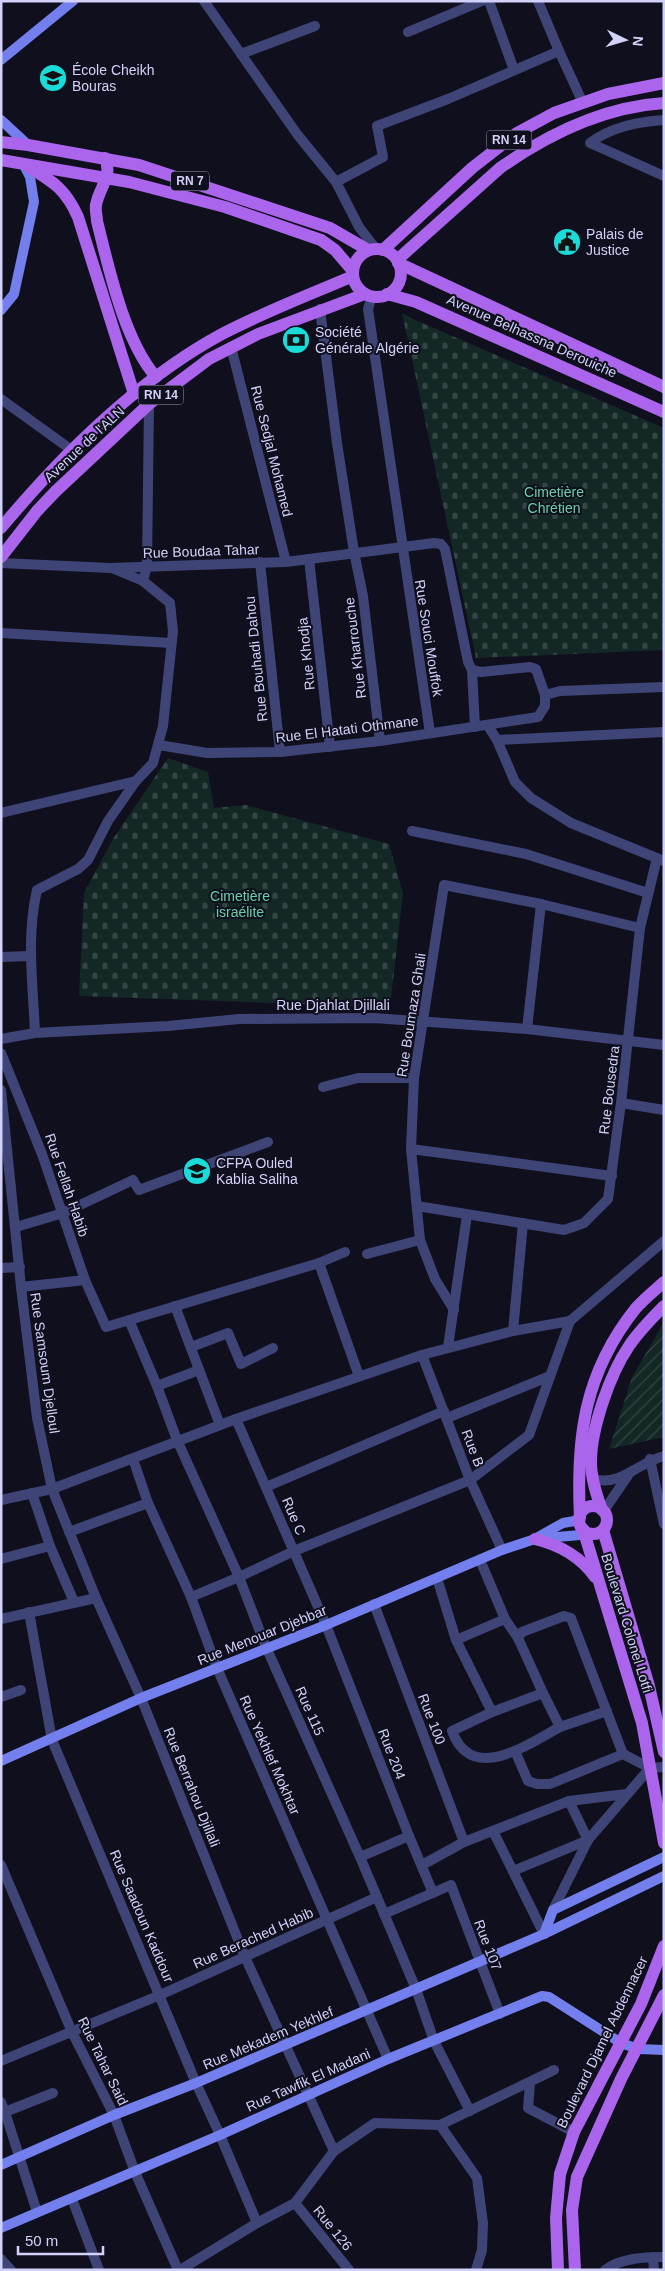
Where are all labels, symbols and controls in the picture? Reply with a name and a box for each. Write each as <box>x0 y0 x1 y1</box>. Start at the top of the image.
north arrow <box>600 15 650 65</box>
text: N <box>630 35 646 47</box>
place label: École Cheikh Bouras <box>72 62 155 94</box>
school or university icon: École Cheikh Bouras <box>38 63 68 93</box>
road number: RN 14 <box>486 130 532 150</box>
road number: RN 7 <box>171 172 209 190</box>
place label: Palais de Justice <box>586 226 644 258</box>
public building icon: Palais de Justice <box>552 227 582 257</box>
street label: Avenue Belhassna Derouiche <box>445 291 620 381</box>
place label: Société Générale Algérie <box>315 324 420 356</box>
bank icon: Société Générale Algérie <box>281 325 311 355</box>
street label: Rue Sedjal Mohamed <box>248 384 296 518</box>
road number: RN 14 <box>138 386 184 404</box>
street label: Avenue de l'ALN <box>41 403 127 485</box>
park label: Cimetière Chrétien <box>524 484 584 516</box>
street label: Rue Boudaa Tahar <box>143 541 260 561</box>
street label: Rue Souci Mouffok <box>412 578 446 699</box>
street label: Rue Bouhadi Dahou <box>241 595 271 723</box>
street label: Rue Kharrouche <box>341 596 369 700</box>
street label: Rue Khodja <box>294 617 318 691</box>
street label: Rue El Hatati Othmane <box>275 712 420 746</box>
park label: Cimetière israélite <box>210 888 270 920</box>
street label: Rue Boumaza Ghali <box>393 952 429 1078</box>
street label: Rue Djahlat Djillali <box>276 997 390 1013</box>
street label: Rue Bousedra <box>596 1044 622 1135</box>
street label: Rue Fellah Habib <box>42 1131 92 1239</box>
place label: CFPA Ouled Kablia Saliha <box>216 1155 298 1187</box>
school or university icon: CFPA Ouled Kablia Saliha <box>182 1156 212 1186</box>
street label: Rue Samsoum Djelloul <box>27 1291 63 1435</box>
street label: Rue B <box>459 1427 487 1469</box>
street label: Rue C <box>279 1495 309 1537</box>
street label: Boulevard Colonel Lotfi <box>598 1551 656 1695</box>
street label: Rue Menouar Djebbar <box>195 1602 329 1668</box>
street label: Rue 115 <box>292 1684 328 1738</box>
street label: Rue 100 <box>415 1691 449 1747</box>
street label: Rue Yekhlef Mokhtar <box>236 1693 304 1818</box>
street label: Rue Berrahou Djillali <box>161 1725 223 1849</box>
street label: Rue 204 <box>375 1726 409 1782</box>
street label: Rue Saadoun Kaddour <box>107 1847 177 1985</box>
street label: Rue Berached Habib <box>190 1904 316 1972</box>
street label: Rue 107 <box>471 1917 505 1973</box>
street label: Boulevard Djamel Abdennacer <box>553 1953 651 2130</box>
street label: Rue Mekadem Yekhlef <box>200 2003 336 2073</box>
street label: Rue Tahar Said <box>75 2014 131 2108</box>
street label: Rue Tawfik El Madani <box>243 2045 373 2115</box>
street label: Rue 126 <box>310 2202 356 2254</box>
scale bar <box>18 2224 102 2256</box>
text: 50 m <box>25 2232 58 2249</box>

